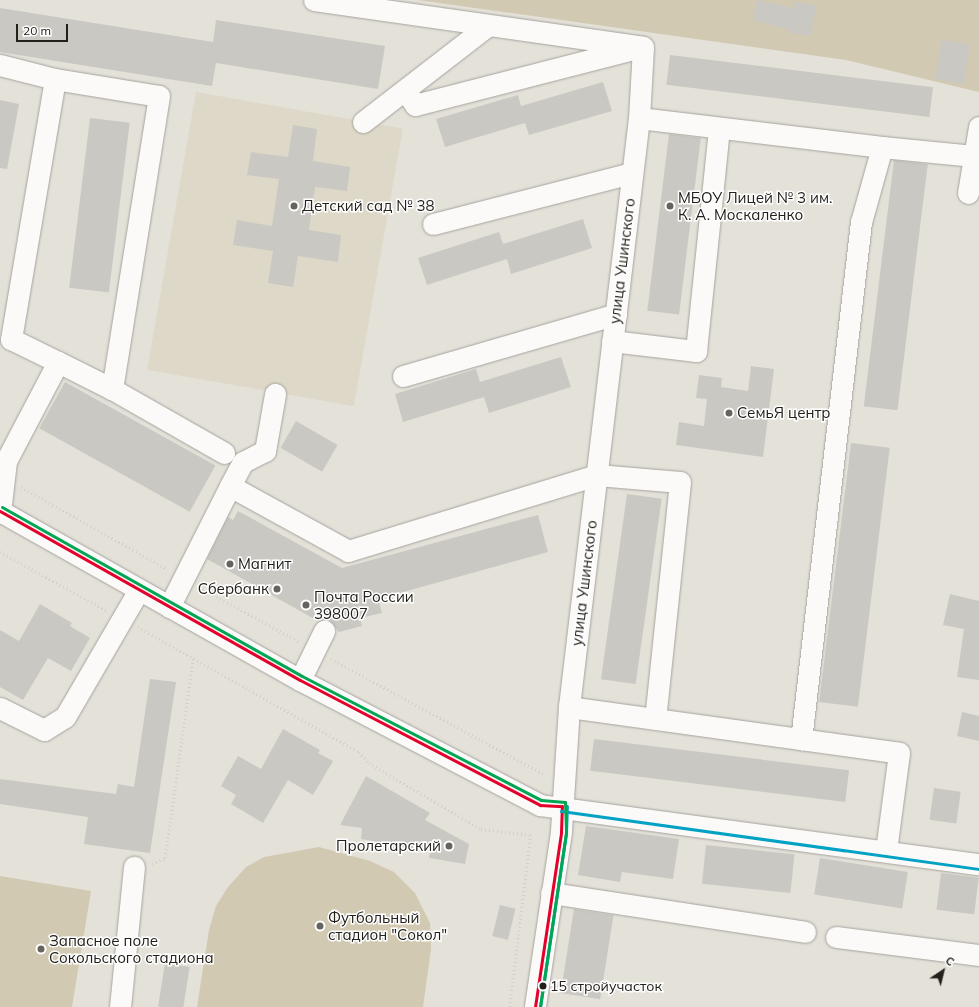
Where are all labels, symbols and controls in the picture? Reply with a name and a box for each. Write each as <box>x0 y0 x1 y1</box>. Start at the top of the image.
scale bar <box>18 16 70 42</box>
text: 20 m <box>23 23 51 38</box>
place label: МБОУ Лицей № 3 им. К. А. Москаленко <box>678 188 832 223</box>
place label: Детский сад № 38 <box>302 197 435 215</box>
street label: улица Ушинского <box>605 197 639 325</box>
marker: Детский сад № 38 <box>289 201 299 211</box>
marker: МБОУ Лицей № 3 им. К. А. Москаленко <box>665 201 675 211</box>
place label: СемьЯ центр <box>737 404 830 422</box>
marker: СемьЯ центр <box>724 408 734 418</box>
street label: улица Ушинского <box>567 519 601 647</box>
place label: Магнит <box>238 555 291 573</box>
marker: Магнит <box>225 559 235 569</box>
place label: Сбербанк <box>198 580 269 598</box>
marker: Сбербанк <box>272 584 282 594</box>
place label: Почта России 398007 <box>314 587 414 622</box>
marker: Почта России 398007 <box>301 600 311 610</box>
place label: Пролетарский <box>336 837 441 855</box>
marker: Пролетарский <box>444 841 454 851</box>
place label: Футбольный стадион "Сокол" <box>328 908 447 943</box>
marker: Футбольный стадион "Сокол" <box>315 921 325 931</box>
place label: Запасное поле Сокольского стадиона <box>49 931 214 966</box>
marker: Запасное поле Сокольского стадиона <box>36 944 46 954</box>
north arrow <box>923 951 963 991</box>
text: С <box>943 953 957 969</box>
place label: 15 стройучасток <box>550 978 662 994</box>
marker: 15 стройучасток <box>538 981 548 991</box>

